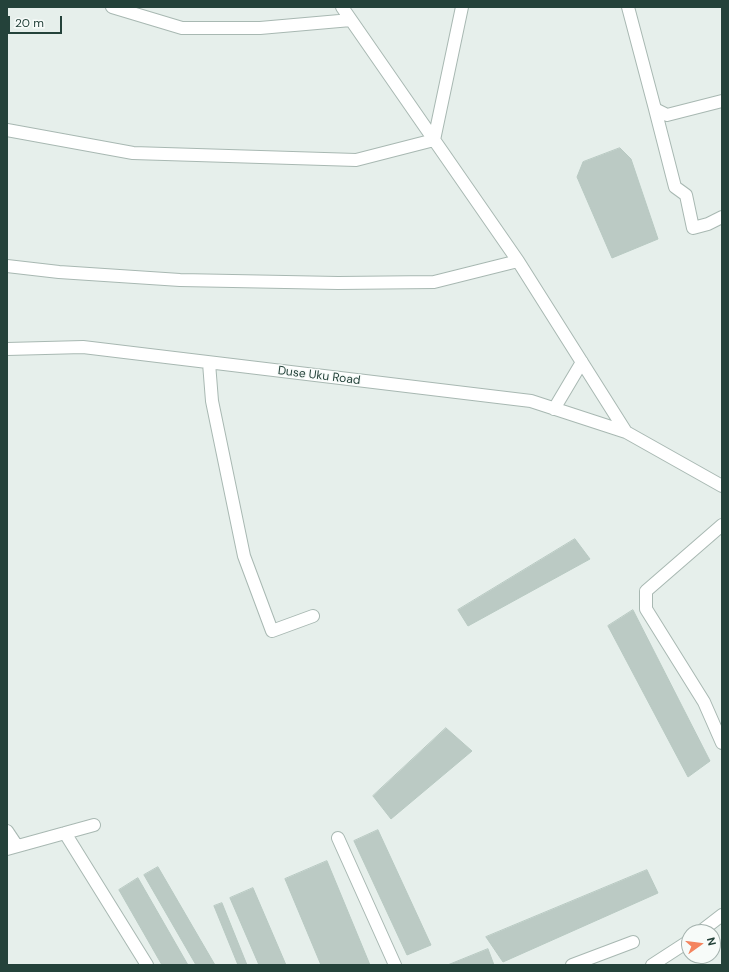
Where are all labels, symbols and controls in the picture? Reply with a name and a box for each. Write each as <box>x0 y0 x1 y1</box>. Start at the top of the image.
scale bar <box>10 8 64 34</box>
text: 20 m <box>15 15 44 31</box>
street label: Duse Uku Road <box>277 364 361 388</box>
north arrow <box>681 924 721 964</box>
text: N <box>704 936 719 947</box>

